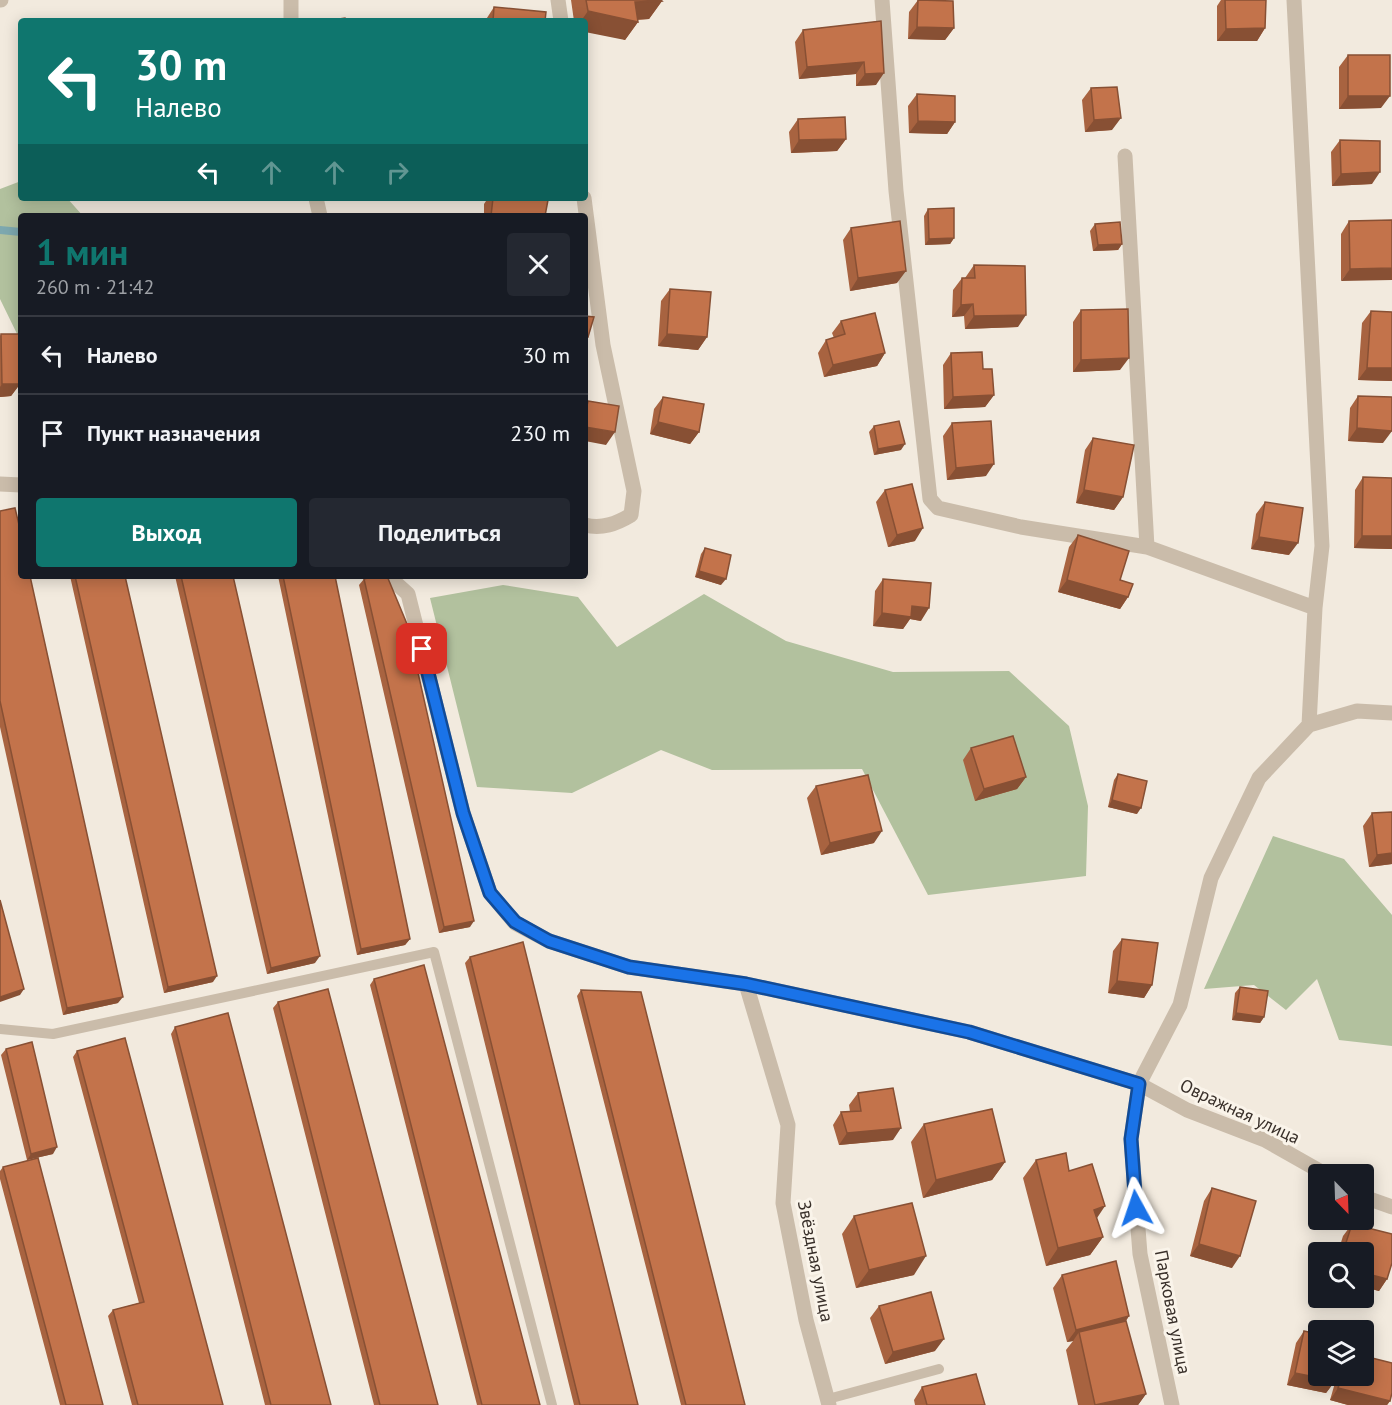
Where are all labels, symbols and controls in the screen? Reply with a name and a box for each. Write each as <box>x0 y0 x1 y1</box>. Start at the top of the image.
text: 30 m <box>135 37 227 92</box>
icon: left <box>36 42 114 120</box>
text: Налево <box>135 90 222 124</box>
icon: left <box>192 156 225 189</box>
icon: ahead <box>255 156 288 189</box>
icon: ahead <box>318 156 351 189</box>
icon: right <box>381 156 414 189</box>
text: 1 мин <box>36 228 128 275</box>
button: close <box>507 233 570 296</box>
text: 260 m · 21:42 <box>36 274 154 300</box>
icon: left <box>36 339 69 372</box>
text: Налево <box>87 341 158 369</box>
text: 30 m <box>522 341 570 369</box>
icon: arrive <box>36 417 69 450</box>
text: Пункт назначения <box>87 419 260 447</box>
text: 230 m <box>510 419 570 447</box>
button: Выход <box>36 498 297 567</box>
button: Поделиться <box>309 498 570 567</box>
pin <box>396 623 447 674</box>
icon: arrive <box>405 632 438 665</box>
street label: Овражная улица <box>1176 1073 1304 1149</box>
north arrow <box>1308 1164 1374 1230</box>
map controls <box>1308 1164 1374 1386</box>
position arrow <box>1104 1176 1168 1240</box>
street label: Звёздная улица <box>793 1198 839 1324</box>
button: search <box>1308 1242 1374 1308</box>
street label: Парковая улица <box>1150 1248 1196 1376</box>
button: layers <box>1308 1320 1374 1386</box>

